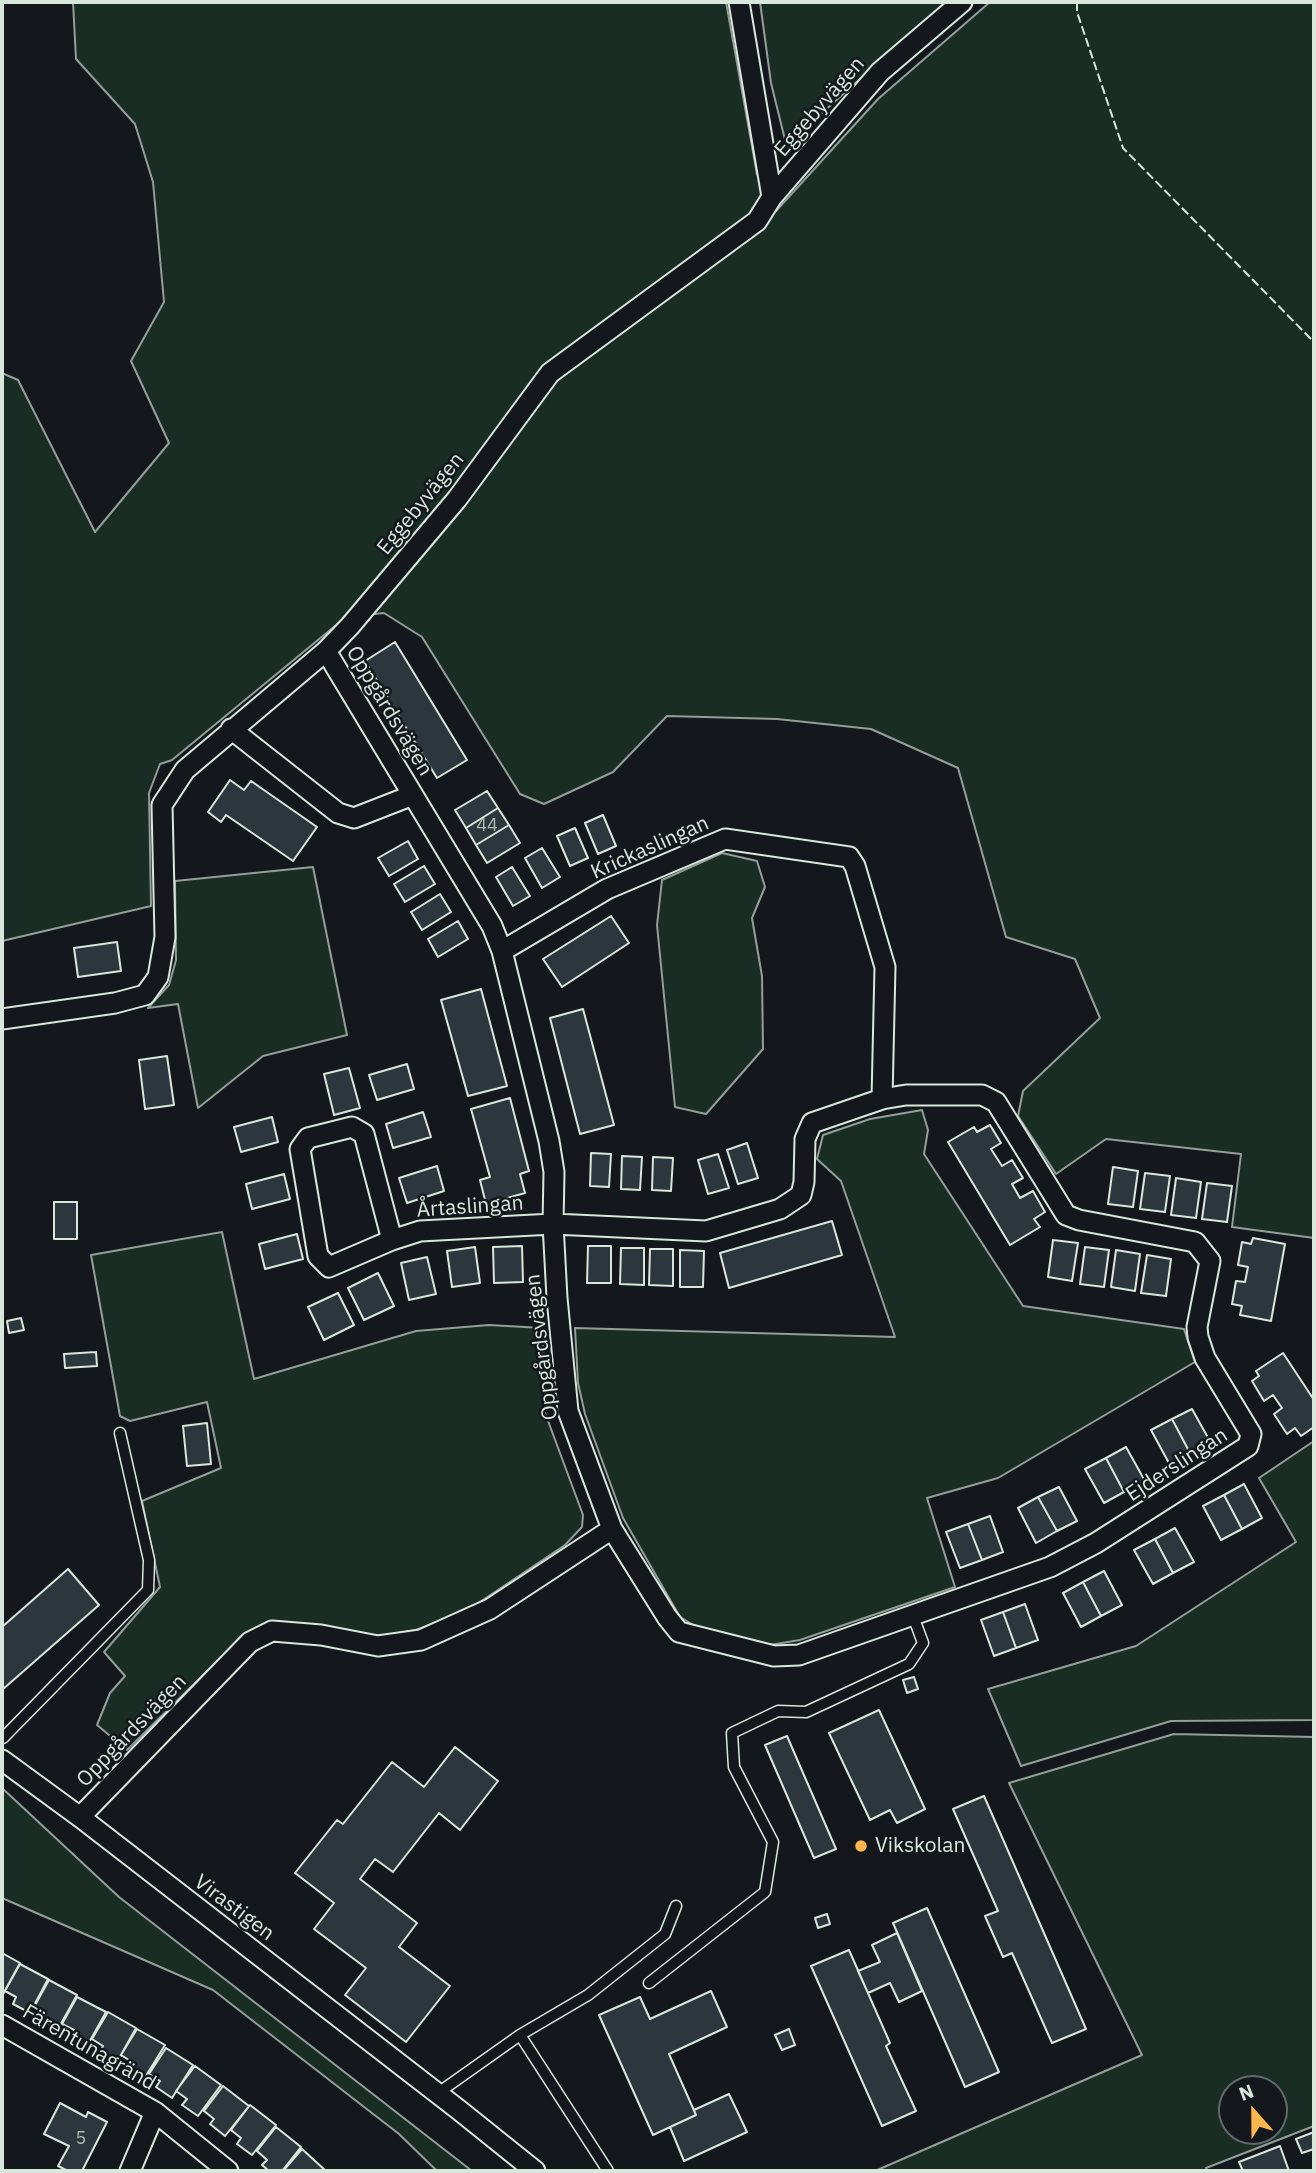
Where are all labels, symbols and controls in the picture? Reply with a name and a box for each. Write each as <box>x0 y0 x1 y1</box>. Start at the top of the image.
street label: Eggebyvägen <box>770 52 870 162</box>
street label: Eggebyvägen <box>372 448 470 560</box>
street label: Oppgårdsvägen <box>340 642 438 780</box>
street label: Krickaslingan <box>587 811 713 885</box>
house number: 44 <box>476 815 498 837</box>
street label: Årtaslingan <box>416 1191 524 1223</box>
street label: Oppgårdsvägen <box>521 1273 563 1421</box>
street label: Ejderslingan <box>1121 1423 1233 1507</box>
street label: Oppgårdsvägen <box>72 1669 192 1793</box>
place label: Vikskolan <box>875 1833 965 1859</box>
marker: Vikskolan <box>853 1838 869 1854</box>
street label: Virastigen <box>189 1870 279 1946</box>
street label: Färentunagränd <box>18 2000 160 2096</box>
north arrow <box>1218 2075 1288 2145</box>
text: N <box>1235 2079 1257 2106</box>
house number: 5 <box>76 2128 86 2150</box>

